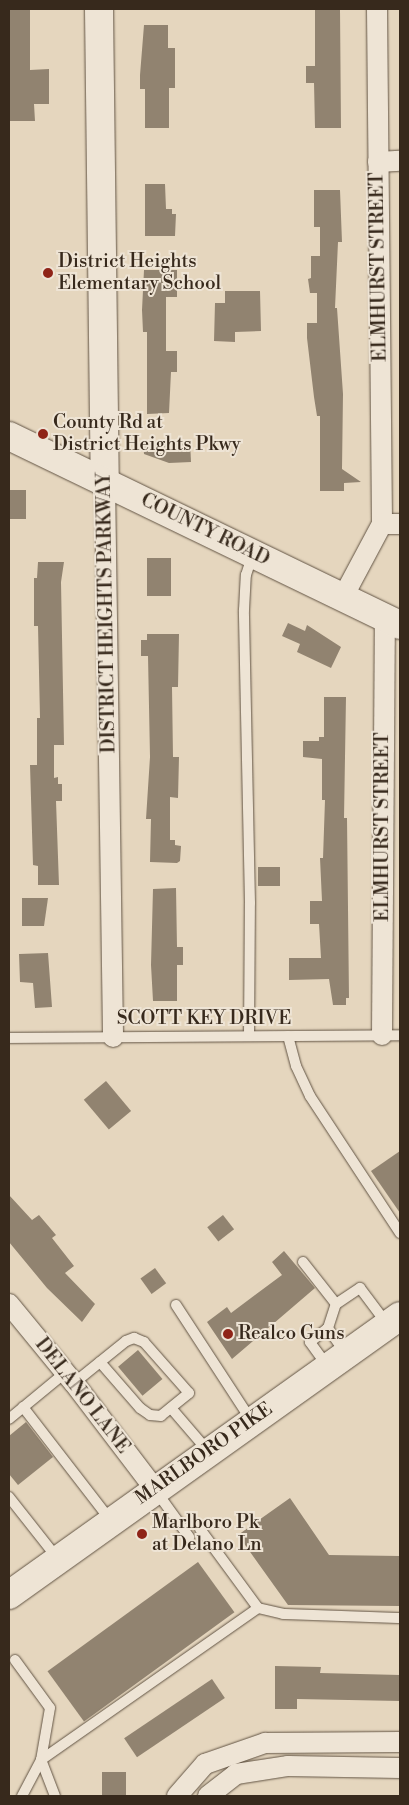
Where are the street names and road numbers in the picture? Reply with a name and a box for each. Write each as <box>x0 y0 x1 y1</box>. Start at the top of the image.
street label: ELMHURST STREET <box>366 172 392 362</box>
street label: DISTRICT HEIGHTS PARKWAY <box>93 473 121 753</box>
street label: COUNTY ROAD <box>137 489 273 571</box>
street label: ELMHURST STREET <box>372 732 394 922</box>
street label: SCOTT KEY DRIVE <box>117 1008 291 1030</box>
street label: DELANO LANE <box>30 1334 134 1458</box>
street label: MARLBORO PIKE <box>131 1398 277 1510</box>

